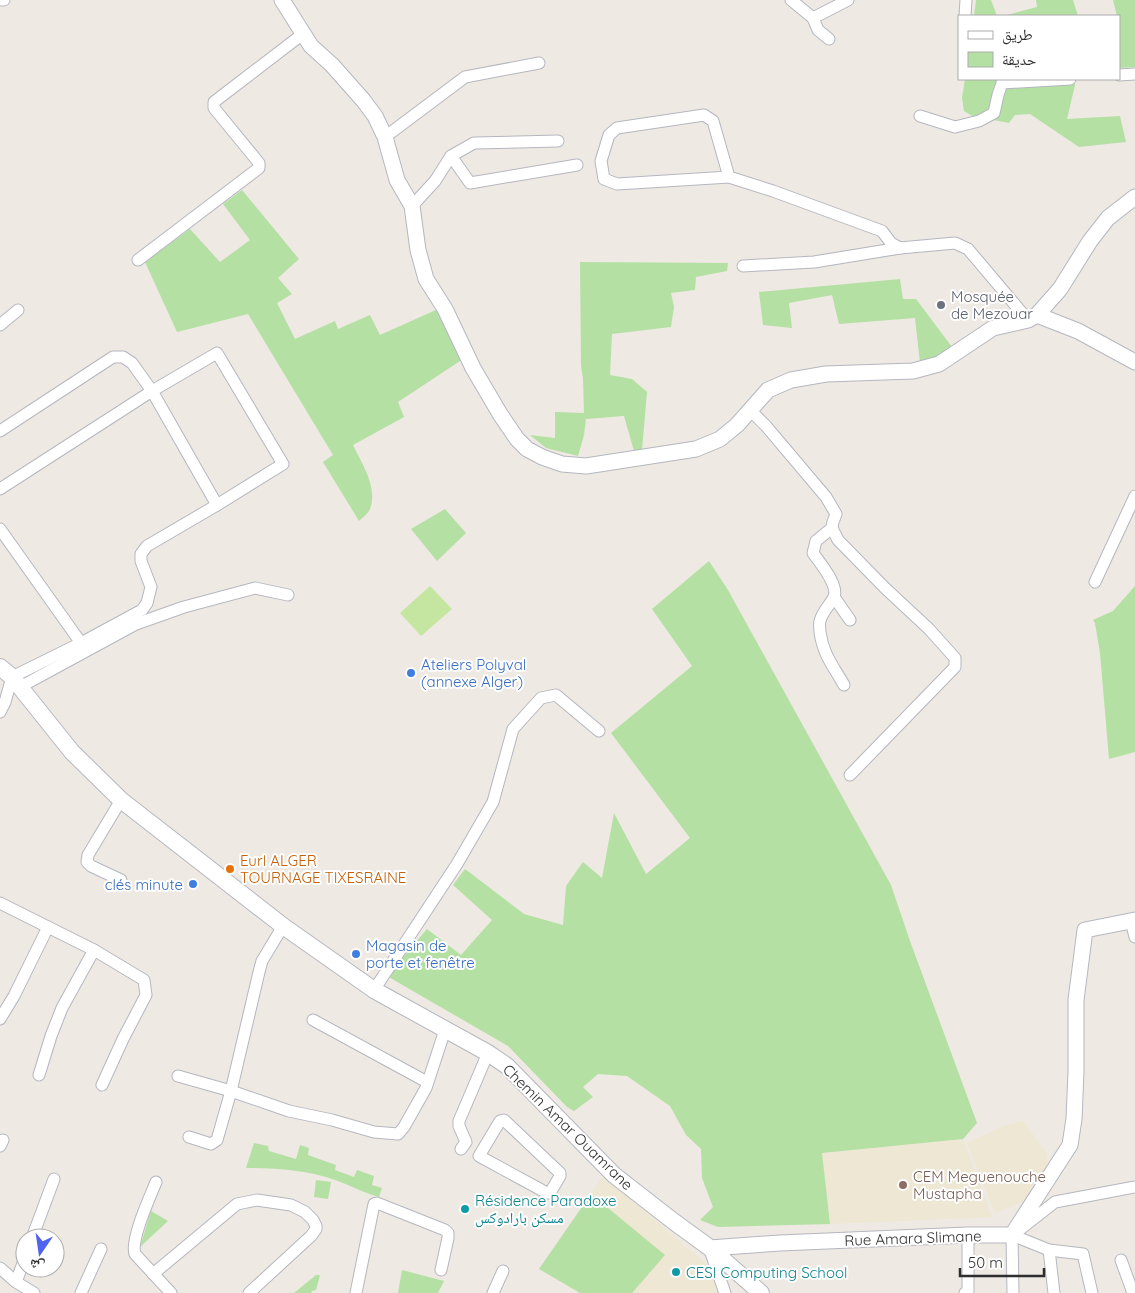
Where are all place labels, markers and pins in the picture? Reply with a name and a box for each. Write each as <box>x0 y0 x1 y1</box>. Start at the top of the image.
place label: Mosquée de Mezouar <box>951 287 1033 323</box>
marker: Mosquée de Mezouar <box>935 299 947 311</box>
place label: Ateliers Polyval (annexe Alger) <box>421 655 526 691</box>
marker: Ateliers Polyval (annexe Alger) <box>405 667 417 679</box>
place label: Eurl ALGER TOURNAGE TIXESRAINE <box>240 851 406 887</box>
marker: Eurl ALGER TOURNAGE TIXESRAINE <box>224 863 236 875</box>
place label: clés minute <box>105 875 183 894</box>
marker: clés minute <box>187 878 199 890</box>
place label: Magasin de porte et fenêtre <box>366 936 475 972</box>
marker: Magasin de porte et fenêtre <box>350 948 362 960</box>
place label: CEM Meguenouche Mustapha <box>913 1167 1046 1203</box>
marker: CEM Meguenouche Mustapha <box>897 1179 909 1191</box>
place label: Résidence Paradoxe مسكن بارادوكس <box>475 1191 616 1228</box>
marker: Résidence Paradoxe مسكن بارادوكس <box>459 1203 471 1215</box>
place label: CESI Computing School <box>686 1263 847 1282</box>
marker: CESI Computing School <box>670 1266 682 1278</box>

